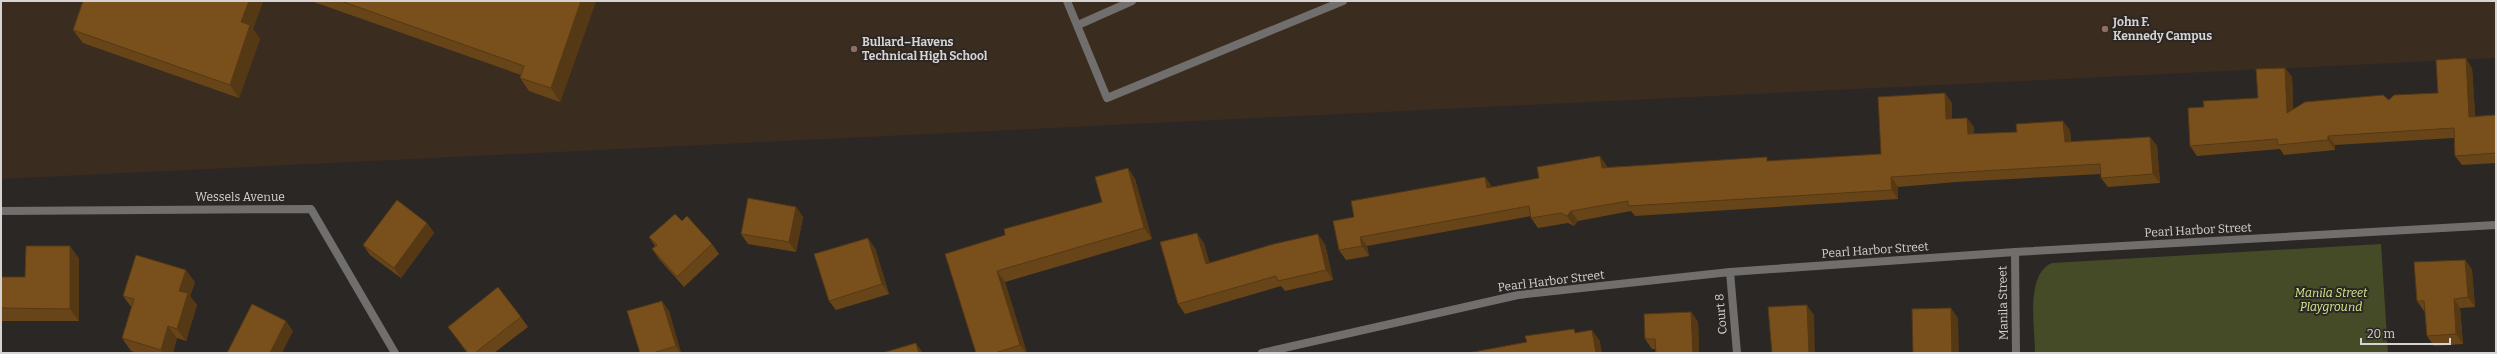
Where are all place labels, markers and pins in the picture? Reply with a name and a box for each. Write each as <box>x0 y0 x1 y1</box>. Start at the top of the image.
place label: John F. Kennedy Campus <box>2112 15 2212 43</box>
marker: John F. Kennedy Campus <box>2100 24 2110 34</box>
place label: Bullard–Havens Technical High School <box>862 35 988 63</box>
marker: Bullard–Havens Technical High School <box>849 44 859 54</box>

